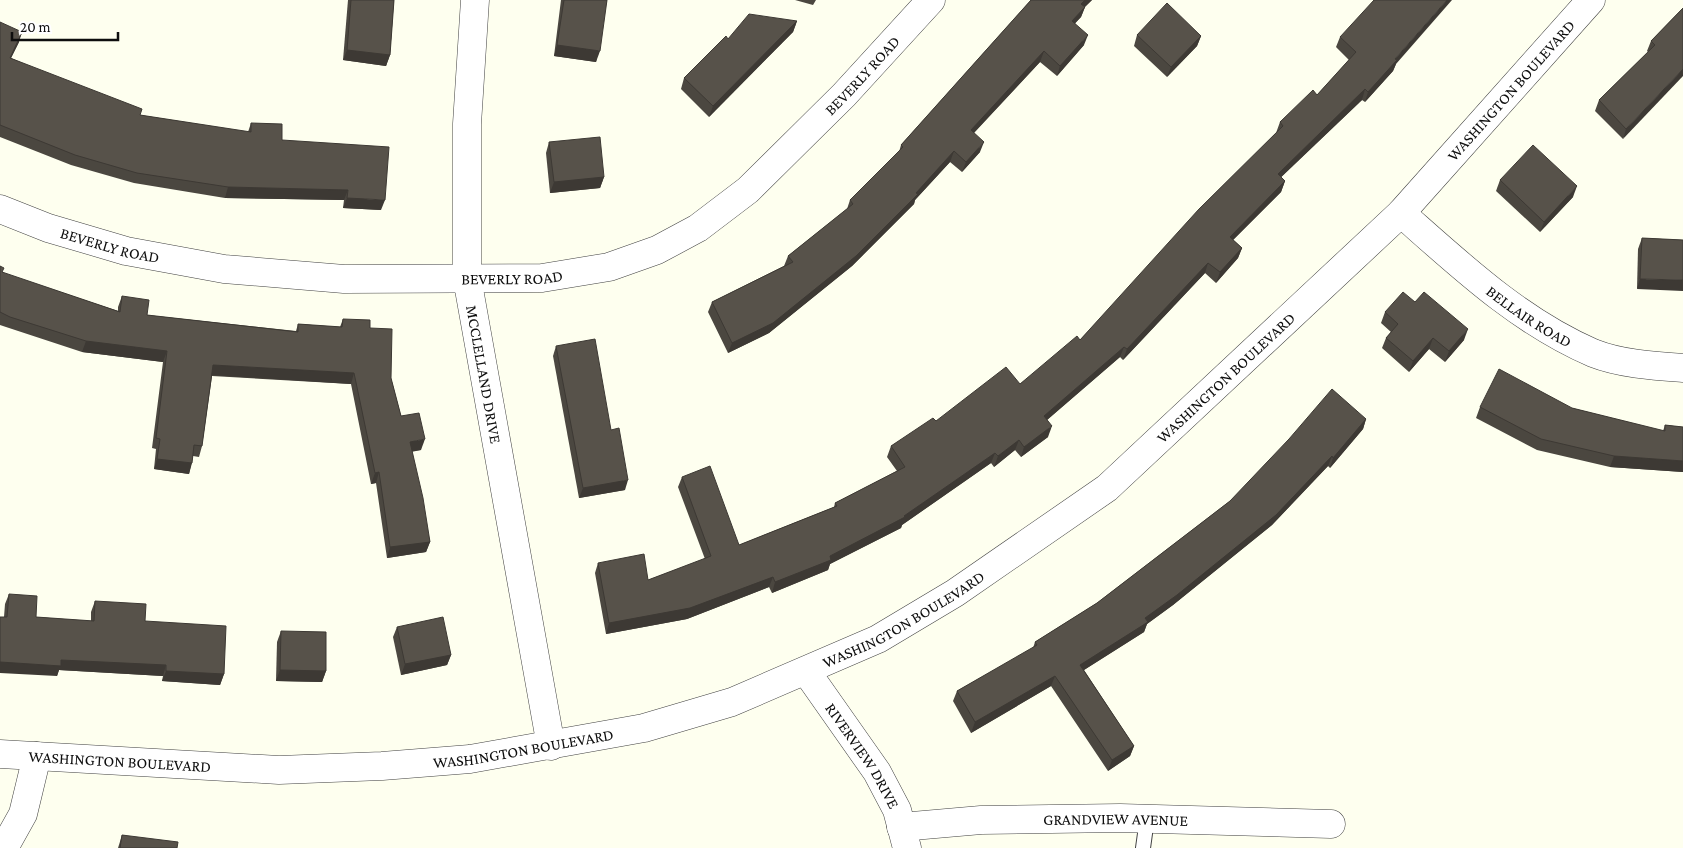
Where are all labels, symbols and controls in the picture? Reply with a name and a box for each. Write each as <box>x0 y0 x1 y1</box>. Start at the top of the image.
scale bar <box>12 10 119 42</box>
street label: WASHINGTON BOULEVARD <box>1444 17 1578 164</box>
text: 20 m <box>20 19 51 35</box>
street label: BEVERLY ROAD <box>821 32 903 118</box>
street label: BEVERLY ROAD <box>58 224 161 266</box>
street label: BEVERLY ROAD <box>461 267 564 287</box>
street label: BELLAIR ROAD <box>1483 282 1575 350</box>
street label: MCCLELLAND DRIVE <box>463 304 505 445</box>
street label: WASHINGTON BOULEVARD <box>1153 309 1298 446</box>
street label: WASHINGTON BOULEVARD <box>820 567 988 671</box>
street label: RIVERVIEW DRIVE <box>822 700 903 812</box>
street label: WASHINGTON BOULEVARD <box>432 726 615 771</box>
street label: WASHINGTON BOULEVARD <box>28 748 212 775</box>
street label: GRANDVIEW AVENUE <box>1043 810 1189 829</box>

